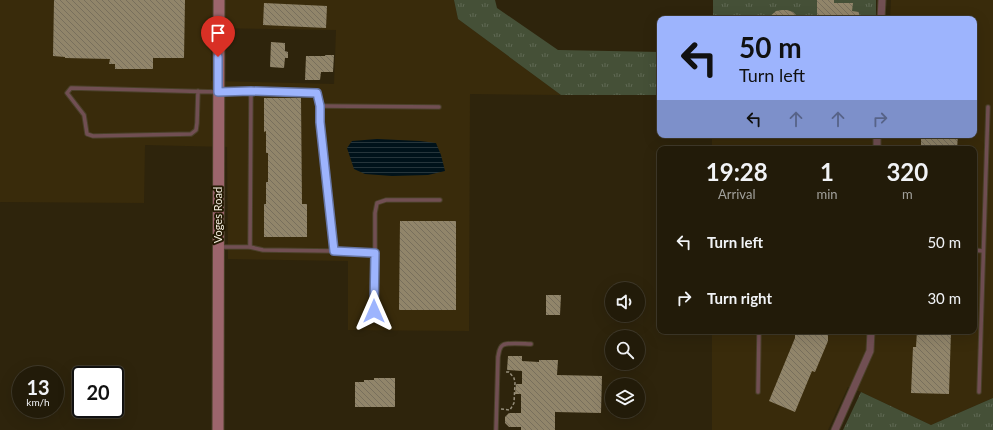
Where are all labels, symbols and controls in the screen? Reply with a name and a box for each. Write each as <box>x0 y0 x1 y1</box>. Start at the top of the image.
pin <box>201 16 235 57</box>
icon: arrive <box>207 22 229 44</box>
text: 50 m <box>739 30 802 64</box>
icon: left <box>673 32 725 84</box>
text: Turn left <box>739 64 805 86</box>
icon: left <box>743 108 765 130</box>
icon: ahead <box>785 108 807 130</box>
icon: ahead <box>827 108 849 130</box>
icon: right <box>869 108 891 130</box>
text: 19:28 <box>706 157 768 186</box>
text: 1 <box>820 157 834 186</box>
text: 320 <box>886 157 928 186</box>
text: Arrival <box>718 186 755 202</box>
text: min <box>817 186 838 202</box>
text: m <box>902 186 913 202</box>
street label: Voges Road <box>211 187 224 243</box>
icon: left <box>673 231 695 253</box>
text: Turn left <box>707 233 763 251</box>
text: 50 m <box>927 233 961 251</box>
map controls <box>605 282 645 418</box>
button: sound <box>605 282 645 322</box>
icon: right <box>673 287 695 309</box>
text: Turn right <box>707 289 772 307</box>
text: 30 m <box>927 289 961 307</box>
position arrow <box>353 290 395 332</box>
button: search <box>605 330 645 370</box>
speed limit sign: 20 <box>72 366 124 418</box>
text: 13 <box>26 375 50 399</box>
button: layers <box>605 378 645 418</box>
text: km/h <box>26 396 50 408</box>

